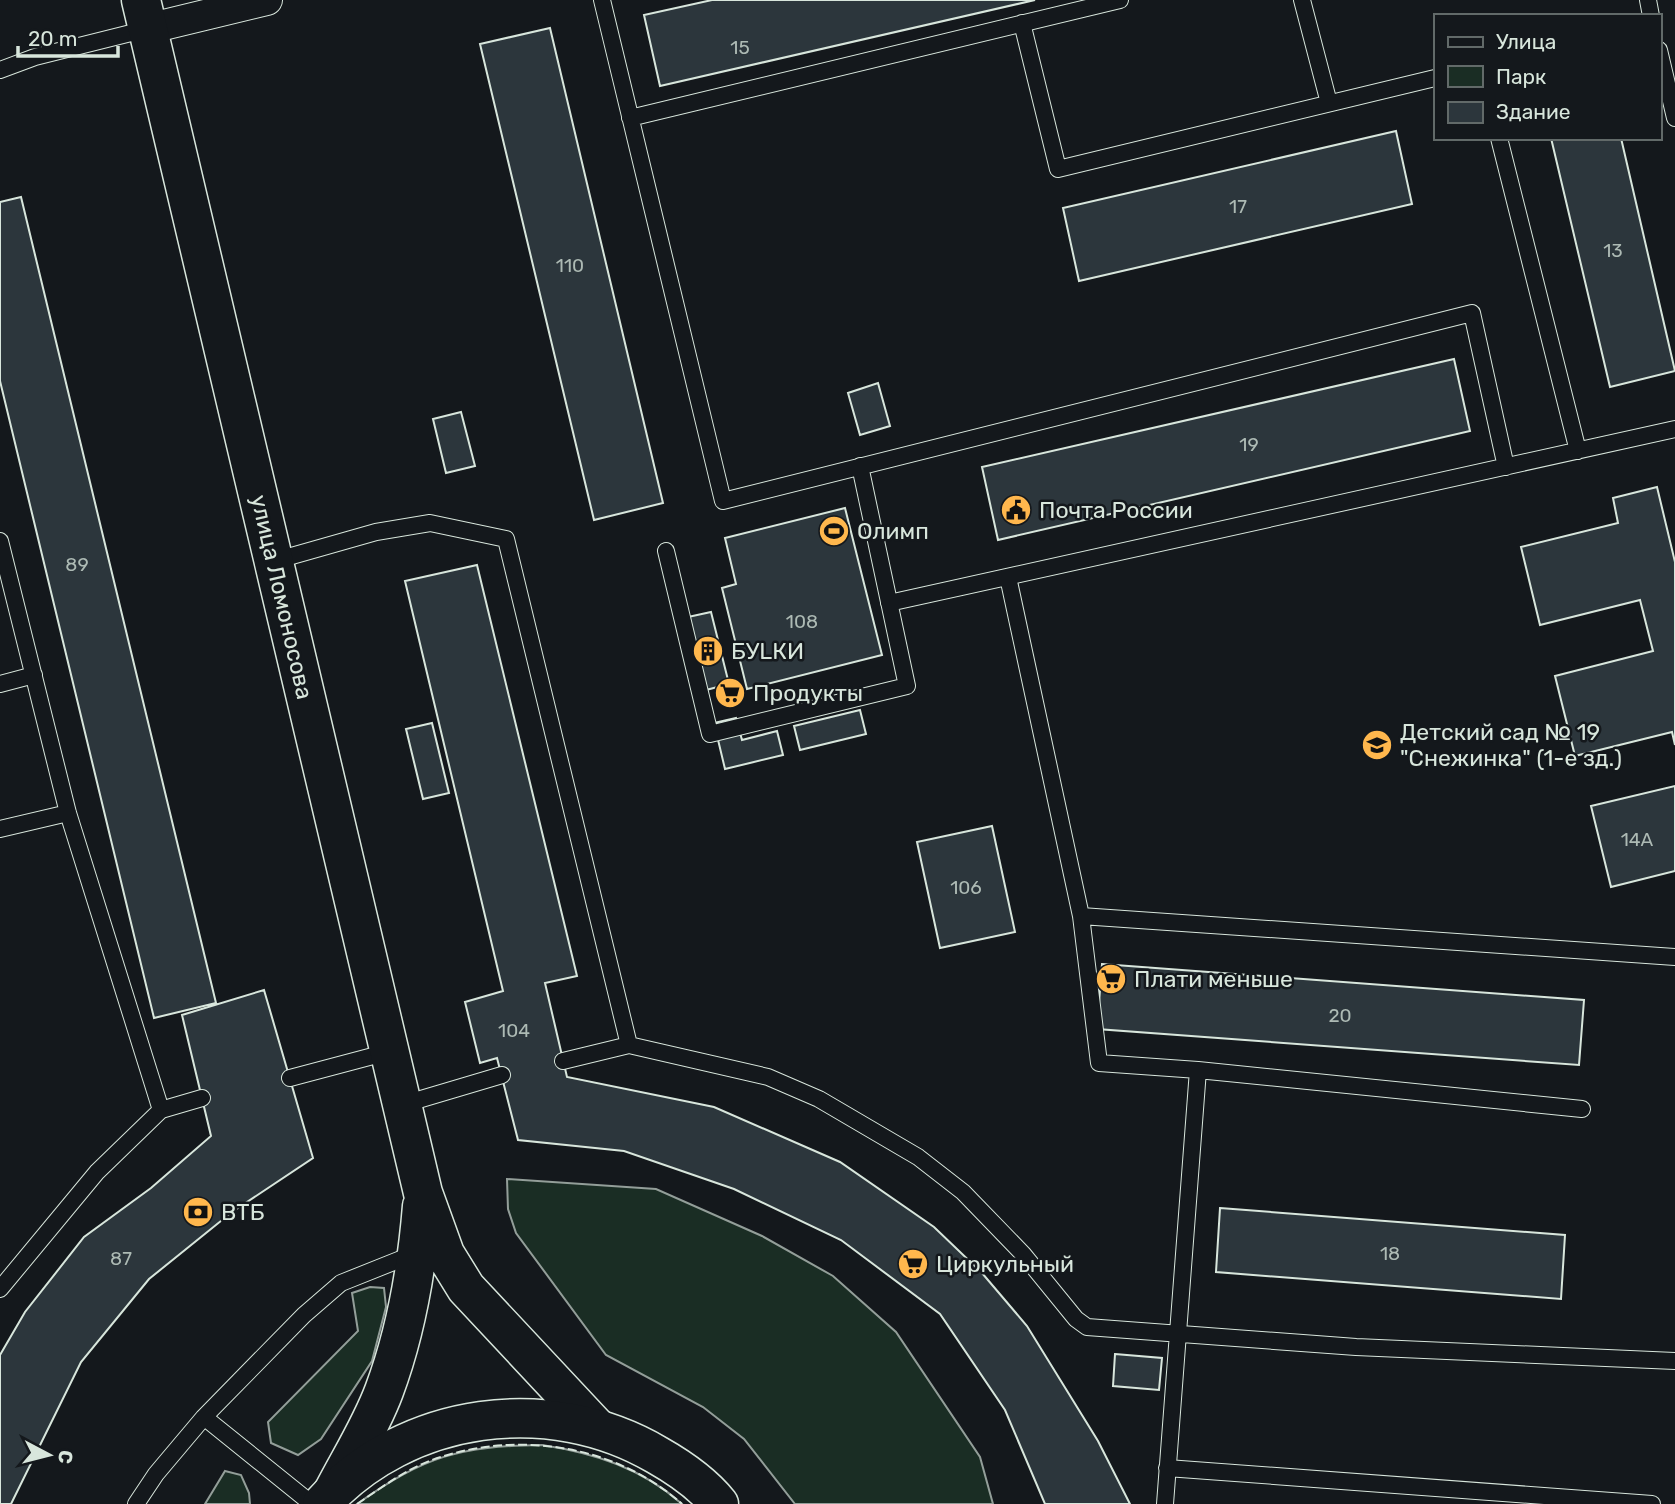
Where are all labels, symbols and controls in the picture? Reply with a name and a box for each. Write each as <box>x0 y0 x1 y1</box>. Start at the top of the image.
scale bar <box>18 14 117 58</box>
legend <box>1434 14 1661 140</box>
text: 20 m <box>28 26 77 51</box>
text: Улица <box>1496 29 1556 54</box>
house number: 15 <box>730 36 750 59</box>
text: Парк <box>1496 64 1546 89</box>
text: Здание <box>1496 99 1571 124</box>
house number: 17 <box>1229 195 1247 218</box>
house number: 13 <box>1603 239 1623 262</box>
house number: 110 <box>556 254 584 277</box>
house number: 19 <box>1239 433 1259 456</box>
street label: улица Ломоносова <box>245 492 319 702</box>
public building icon: Почта России <box>999 493 1033 527</box>
place label: Почта России <box>1039 496 1193 524</box>
sports icon: Олимп <box>817 514 851 548</box>
place label: Олимп <box>857 517 929 545</box>
house number: 89 <box>65 553 89 576</box>
house number: 108 <box>786 610 818 633</box>
building icon: БУLКИ <box>691 634 725 668</box>
place label: БУLКИ <box>731 637 804 665</box>
supermarket icon: Продукты <box>713 676 747 710</box>
place label: Продукты <box>753 679 863 707</box>
place label: Детский сад № 19 "Снежинка" (1-е зд.) <box>1400 718 1622 772</box>
school or university icon: Детский сад № 19 "Снежинка" (1-е зд.) <box>1360 728 1394 762</box>
house number: 14А <box>1621 828 1654 851</box>
house number: 106 <box>950 876 982 899</box>
supermarket icon: Плати меньше <box>1094 962 1128 996</box>
place label: Плати меньше <box>1134 965 1293 993</box>
house number: 20 <box>1328 1004 1352 1027</box>
house number: 104 <box>498 1019 530 1042</box>
bank icon: ВТБ <box>181 1195 215 1229</box>
place label: ВТБ <box>221 1198 264 1226</box>
house number: 18 <box>1380 1242 1400 1265</box>
house number: 87 <box>110 1247 132 1270</box>
supermarket icon: Циркульный <box>896 1247 930 1281</box>
place label: Циркульный <box>936 1250 1074 1278</box>
north arrow <box>14 1420 84 1490</box>
text: С <box>53 1449 78 1465</box>

